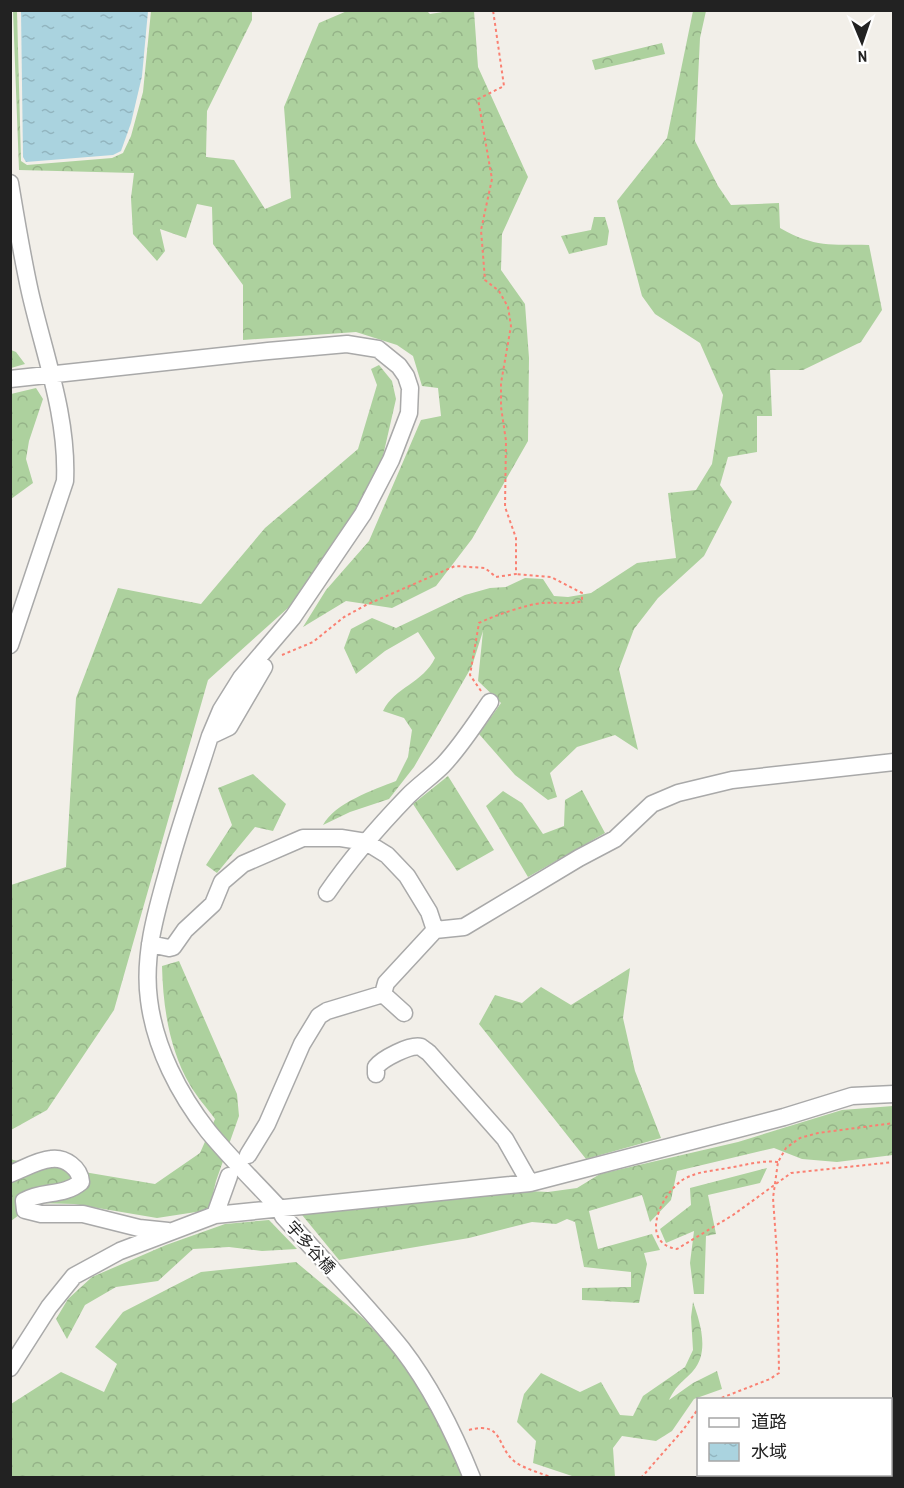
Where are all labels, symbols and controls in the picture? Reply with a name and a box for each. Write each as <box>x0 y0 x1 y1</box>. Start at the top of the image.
north arrow <box>832 12 892 72</box>
text: N <box>857 46 868 68</box>
street label: 宇多谷橋 <box>281 1216 341 1278</box>
legend <box>697 1398 892 1476</box>
text: 道路 <box>751 1409 787 1434</box>
text: 水域 <box>751 1439 787 1464</box>

